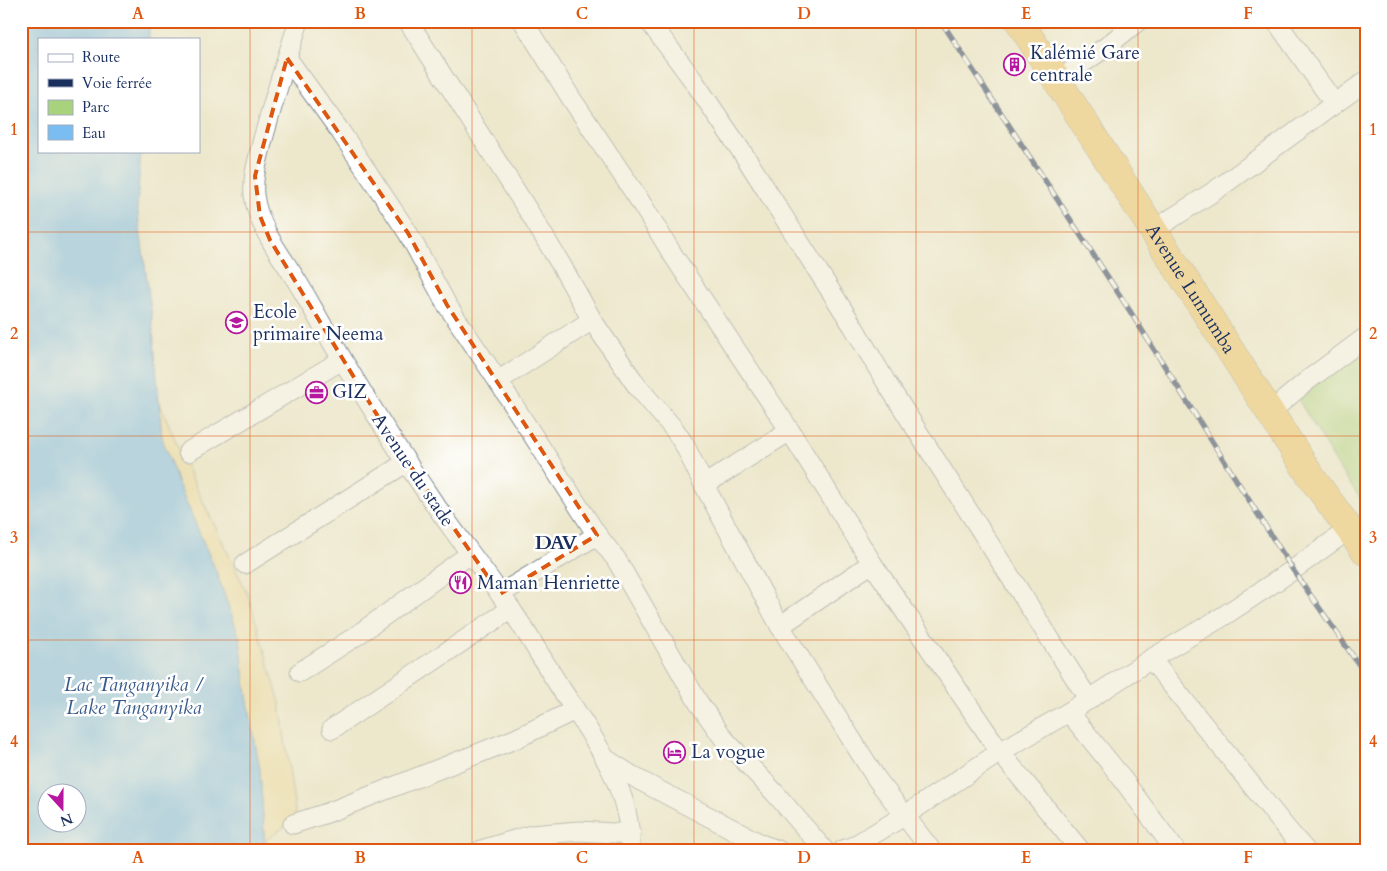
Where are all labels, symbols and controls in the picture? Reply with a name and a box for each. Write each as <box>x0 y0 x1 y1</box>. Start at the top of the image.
text: A <box>132 3 144 25</box>
text: B <box>354 3 366 25</box>
text: C <box>576 3 588 25</box>
text: D <box>797 3 811 25</box>
text: E <box>1021 3 1031 25</box>
text: F <box>1243 3 1253 25</box>
legend <box>38 38 200 152</box>
place label: Kalémié Gare centrale <box>1030 40 1140 88</box>
text: Route <box>82 47 120 67</box>
building icon: Kalémié Gare centrale <box>1002 52 1026 76</box>
text: Voie ferrée <box>82 73 152 93</box>
text: Parc <box>82 97 110 117</box>
text: 1 <box>10 119 18 141</box>
text: 1 <box>1369 119 1377 141</box>
text: Eau <box>82 123 106 143</box>
street label: Avenue Lumumba <box>1139 219 1242 359</box>
place label: Ecole primaire Neema <box>253 299 383 347</box>
school or university icon: Ecole primaire Neema <box>225 311 249 335</box>
text: 2 <box>10 323 18 345</box>
text: 2 <box>1369 323 1377 345</box>
place label: GIZ <box>332 379 367 405</box>
office icon: GIZ <box>304 380 328 404</box>
street label: Avenue du stade <box>365 408 461 532</box>
text: 3 <box>10 527 18 549</box>
text: 3 <box>1369 527 1377 549</box>
district label: DAV <box>535 529 578 556</box>
place label: Maman Henriette <box>477 570 620 596</box>
restaurant icon: Maman Henriette <box>449 571 473 595</box>
water label: Lac Tanganyika / Lake Tanganyika <box>64 671 205 721</box>
text: 4 <box>10 731 18 753</box>
text: 4 <box>1369 731 1377 753</box>
place label: La vogue <box>691 739 765 765</box>
hotel icon: La vogue <box>663 740 687 764</box>
north arrow <box>38 784 88 834</box>
text: N <box>57 809 76 831</box>
text: A <box>132 847 144 869</box>
text: B <box>354 847 366 869</box>
text: C <box>576 847 588 869</box>
text: D <box>797 847 811 869</box>
text: E <box>1021 847 1031 869</box>
text: F <box>1243 847 1253 869</box>

